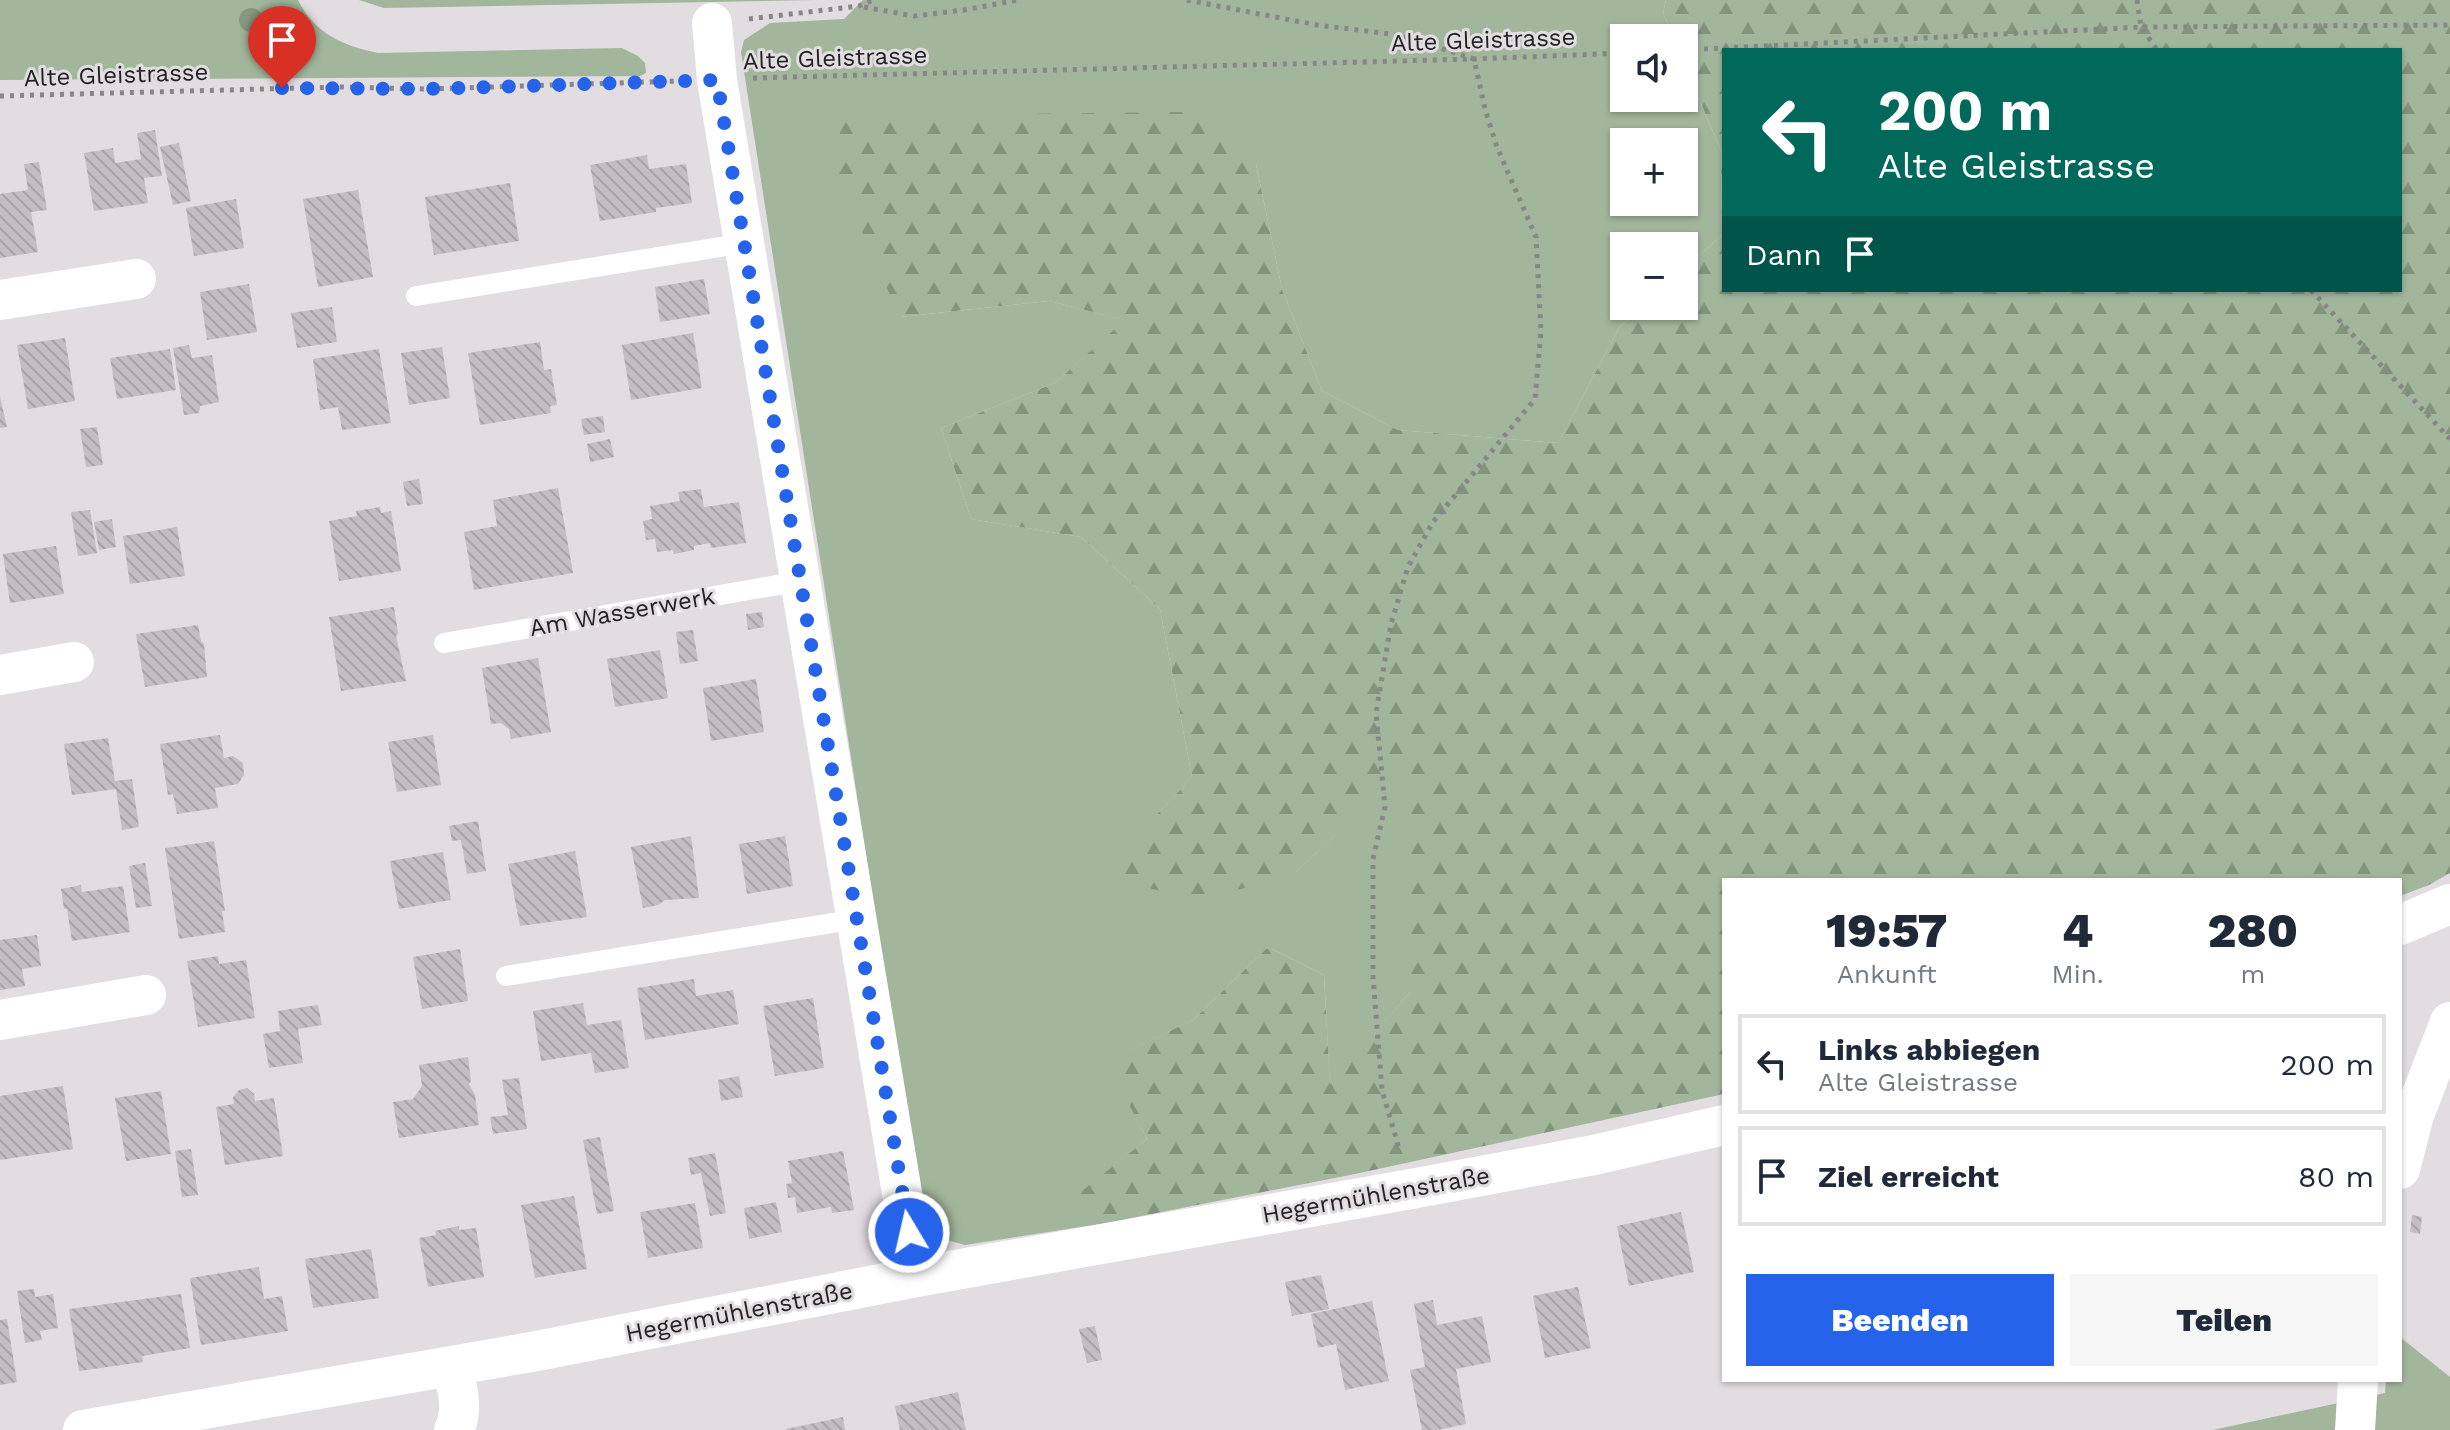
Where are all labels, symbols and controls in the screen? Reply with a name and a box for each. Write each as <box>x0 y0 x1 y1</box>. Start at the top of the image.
pin <box>248 6 316 88</box>
icon: arrive <box>260 18 304 62</box>
street label: Alte Gleistrasse <box>1390 23 1576 57</box>
map controls <box>1610 24 1698 320</box>
button: sound <box>1610 24 1698 112</box>
street label: Alte Gleistrasse <box>742 41 928 75</box>
street label: Alte Gleistrasse <box>23 58 209 92</box>
text: 200 m <box>1878 78 2052 144</box>
icon: left <box>1746 80 1850 184</box>
button: + <box>1610 128 1698 216</box>
text: Alte Gleistrasse <box>1878 145 2155 187</box>
button: − <box>1610 232 1698 320</box>
icon: arrive <box>1838 232 1882 276</box>
text: Dann <box>1746 237 1822 272</box>
street label: Am Wasserwerk <box>527 582 717 642</box>
text: 19:57 <box>1826 902 1948 959</box>
text: 4 <box>2062 902 2093 959</box>
text: 280 <box>2208 902 2298 959</box>
text: Ankunft <box>1837 959 1937 989</box>
text: Min. <box>2052 959 2104 989</box>
text: m <box>2240 959 2265 989</box>
text: Links abbiegen <box>1818 1032 2040 1067</box>
icon: left <box>1750 1042 1794 1086</box>
text: 200 m <box>2280 1047 2374 1082</box>
text: Alte Gleistrasse <box>1818 1067 2018 1097</box>
icon: arrive <box>1750 1154 1794 1198</box>
text: Ziel erreicht <box>1818 1159 1999 1194</box>
text: 80 m <box>2298 1159 2374 1194</box>
street label: Hegermühlenstraße <box>1260 1161 1492 1229</box>
position arrow <box>867 1190 951 1274</box>
button: Beenden <box>1746 1274 2054 1366</box>
button: Teilen <box>2070 1274 2378 1366</box>
street label: Hegermühlenstraße <box>623 1276 855 1348</box>

